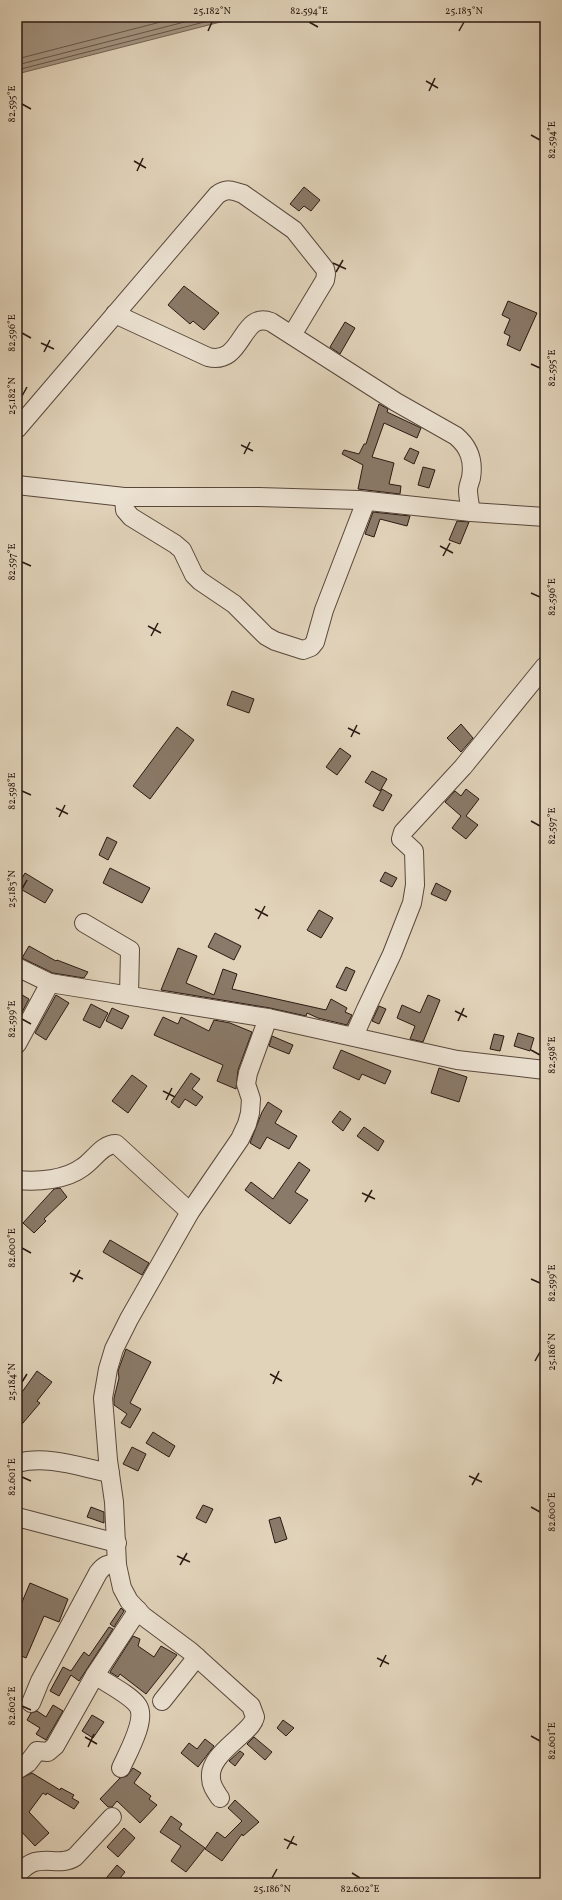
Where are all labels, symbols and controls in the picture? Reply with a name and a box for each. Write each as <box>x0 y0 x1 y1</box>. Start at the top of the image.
text: 25.182°N <box>193 4 231 18</box>
text: 82.594°E <box>290 4 328 18</box>
text: 25.183°N <box>445 4 483 18</box>
text: 82.595°E <box>5 86 19 122</box>
text: 82.594°E <box>545 121 559 159</box>
text: 82.596°E <box>5 314 19 352</box>
text: 82.595°E <box>545 350 559 386</box>
text: 25.182°N <box>5 377 19 415</box>
text: 82.597°E <box>5 543 19 581</box>
text: 82.596°E <box>545 578 559 616</box>
text: 82.598°E <box>5 772 19 810</box>
text: 82.597°E <box>545 807 559 845</box>
text: 25.183°N <box>5 870 19 908</box>
text: 82.599°E <box>5 1000 19 1038</box>
text: 82.598°E <box>545 1036 559 1074</box>
text: 82.600°E <box>5 1228 19 1268</box>
text: 82.599°E <box>545 1264 559 1302</box>
text: 25.186°N <box>545 1333 559 1371</box>
text: 25.184°N <box>5 1362 19 1401</box>
text: 82.601°E <box>5 1458 19 1496</box>
text: 82.600°E <box>545 1492 559 1532</box>
text: 82.602°E <box>5 1687 19 1725</box>
text: 82.601°E <box>545 1722 559 1760</box>
text: 25.186°N <box>253 1882 291 1896</box>
text: 82.602°E <box>341 1882 379 1896</box>

